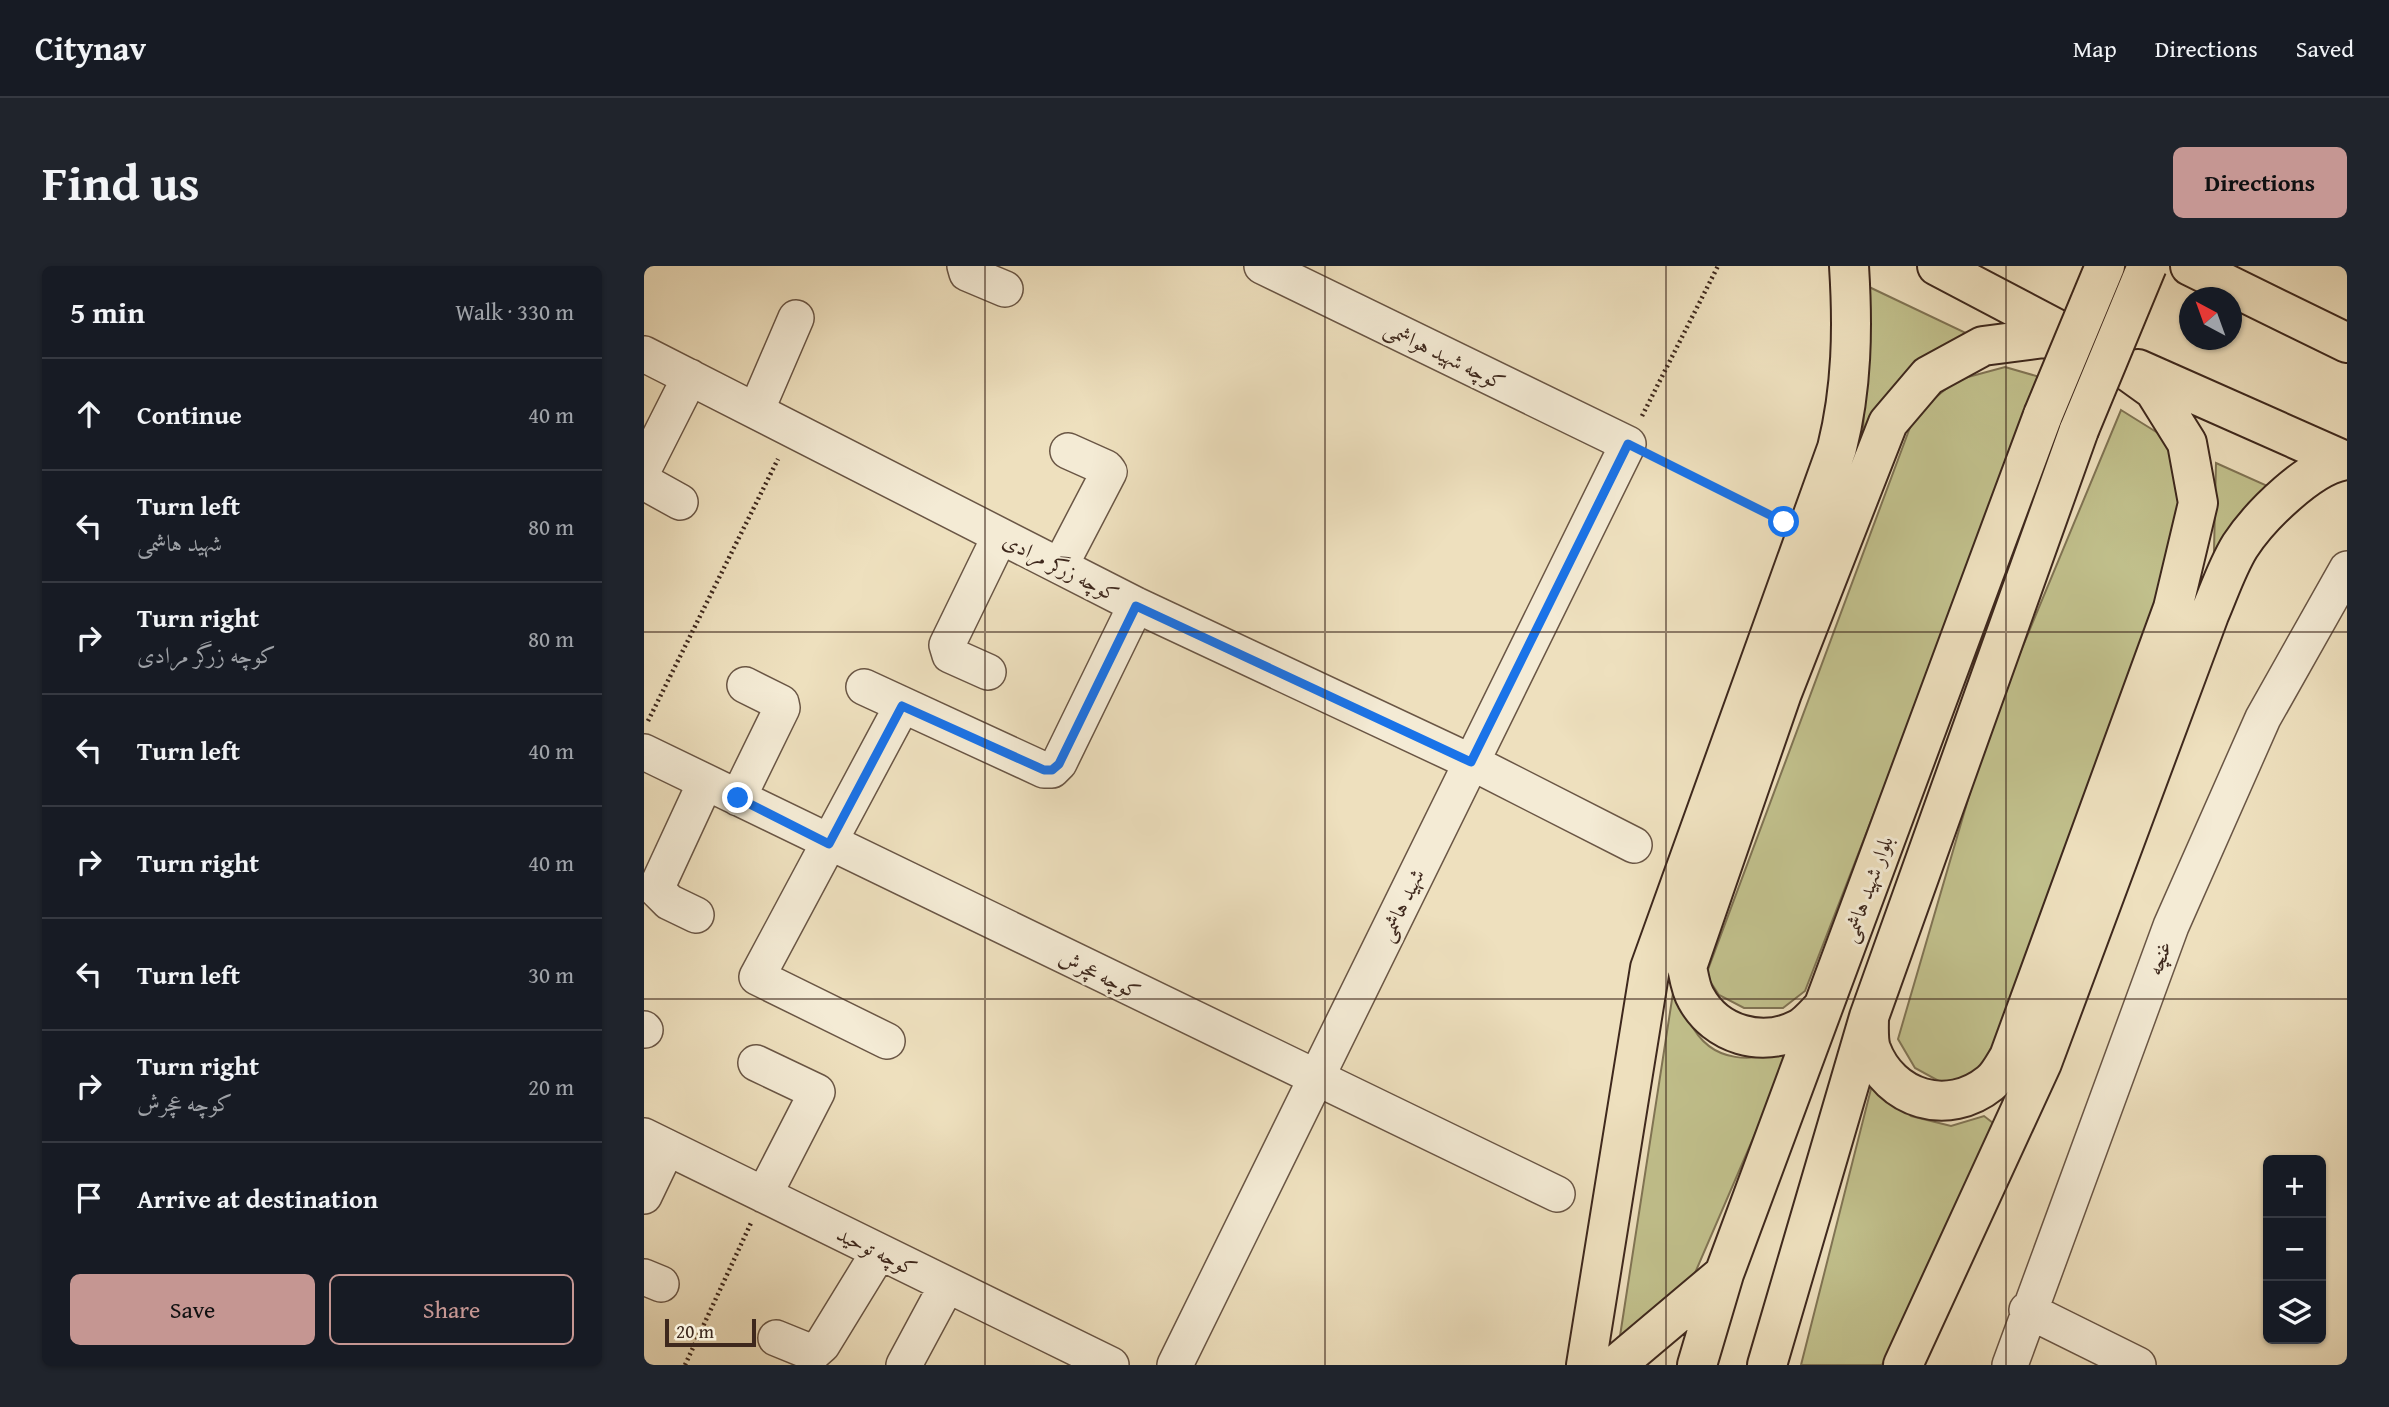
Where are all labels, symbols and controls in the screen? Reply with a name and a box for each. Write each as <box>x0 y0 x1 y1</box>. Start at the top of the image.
text: Citynav <box>35 24 146 72</box>
text: Map <box>2073 31 2117 66</box>
text: Directions <box>2155 31 2258 66</box>
text: Saved <box>2296 31 2354 66</box>
text: Find us <box>42 146 200 218</box>
button: Directions <box>2173 147 2347 218</box>
north arrow <box>2179 287 2242 350</box>
text: 5 min <box>70 290 145 334</box>
text: Walk · 330 m <box>455 295 574 328</box>
street label: کوچه شهید هواشمی <box>1379 312 1511 398</box>
icon: ahead <box>70 395 108 433</box>
text: Continue <box>137 395 242 434</box>
text: 40 m <box>528 398 574 431</box>
text: Turn left <box>137 486 240 525</box>
route start <box>1768 506 1799 537</box>
icon: left <box>70 507 108 545</box>
text: 80 m <box>528 510 574 543</box>
street label: کوچه زرگر مرادی <box>998 524 1124 610</box>
text: شهید هاشمی <box>137 526 222 559</box>
text: Turn right <box>137 598 259 637</box>
icon: right <box>70 619 108 657</box>
text: 80 m <box>528 622 574 655</box>
text: کوچه زرگر مرادی <box>137 638 276 671</box>
icon: left <box>70 731 108 769</box>
text: Turn left <box>137 731 240 770</box>
text: 40 m <box>528 734 574 767</box>
route end <box>722 782 753 813</box>
street label: بلوار شهید هاشمی <box>1833 831 1901 947</box>
icon: right <box>70 843 108 881</box>
text: Turn right <box>137 843 259 882</box>
text: 40 m <box>528 846 574 879</box>
street label: شهید هاشمی <box>1370 863 1432 947</box>
street label: غنچه <box>2139 937 2179 979</box>
street label: کوچه عچرش <box>1054 941 1146 1007</box>
icon: left <box>70 955 108 993</box>
text: Turn left <box>137 955 240 994</box>
text: 30 m <box>528 958 574 991</box>
text: Turn right <box>137 1046 259 1085</box>
icon: right <box>70 1067 108 1105</box>
text: 20 m <box>528 1070 574 1103</box>
text: کوچه عچرش <box>137 1086 232 1119</box>
map controls <box>2263 1155 2326 1344</box>
button: + <box>2263 1155 2326 1218</box>
icon: arrive <box>70 1179 108 1217</box>
text: Arrive at destination <box>137 1179 378 1218</box>
street label: کوچه توحید <box>831 1218 923 1284</box>
button: − <box>2263 1218 2326 1281</box>
button: Save <box>70 1274 315 1345</box>
button: Share <box>329 1274 574 1345</box>
button: layers <box>2263 1281 2326 1344</box>
scale bar <box>665 1316 756 1348</box>
text: 20 m <box>676 1317 714 1345</box>

